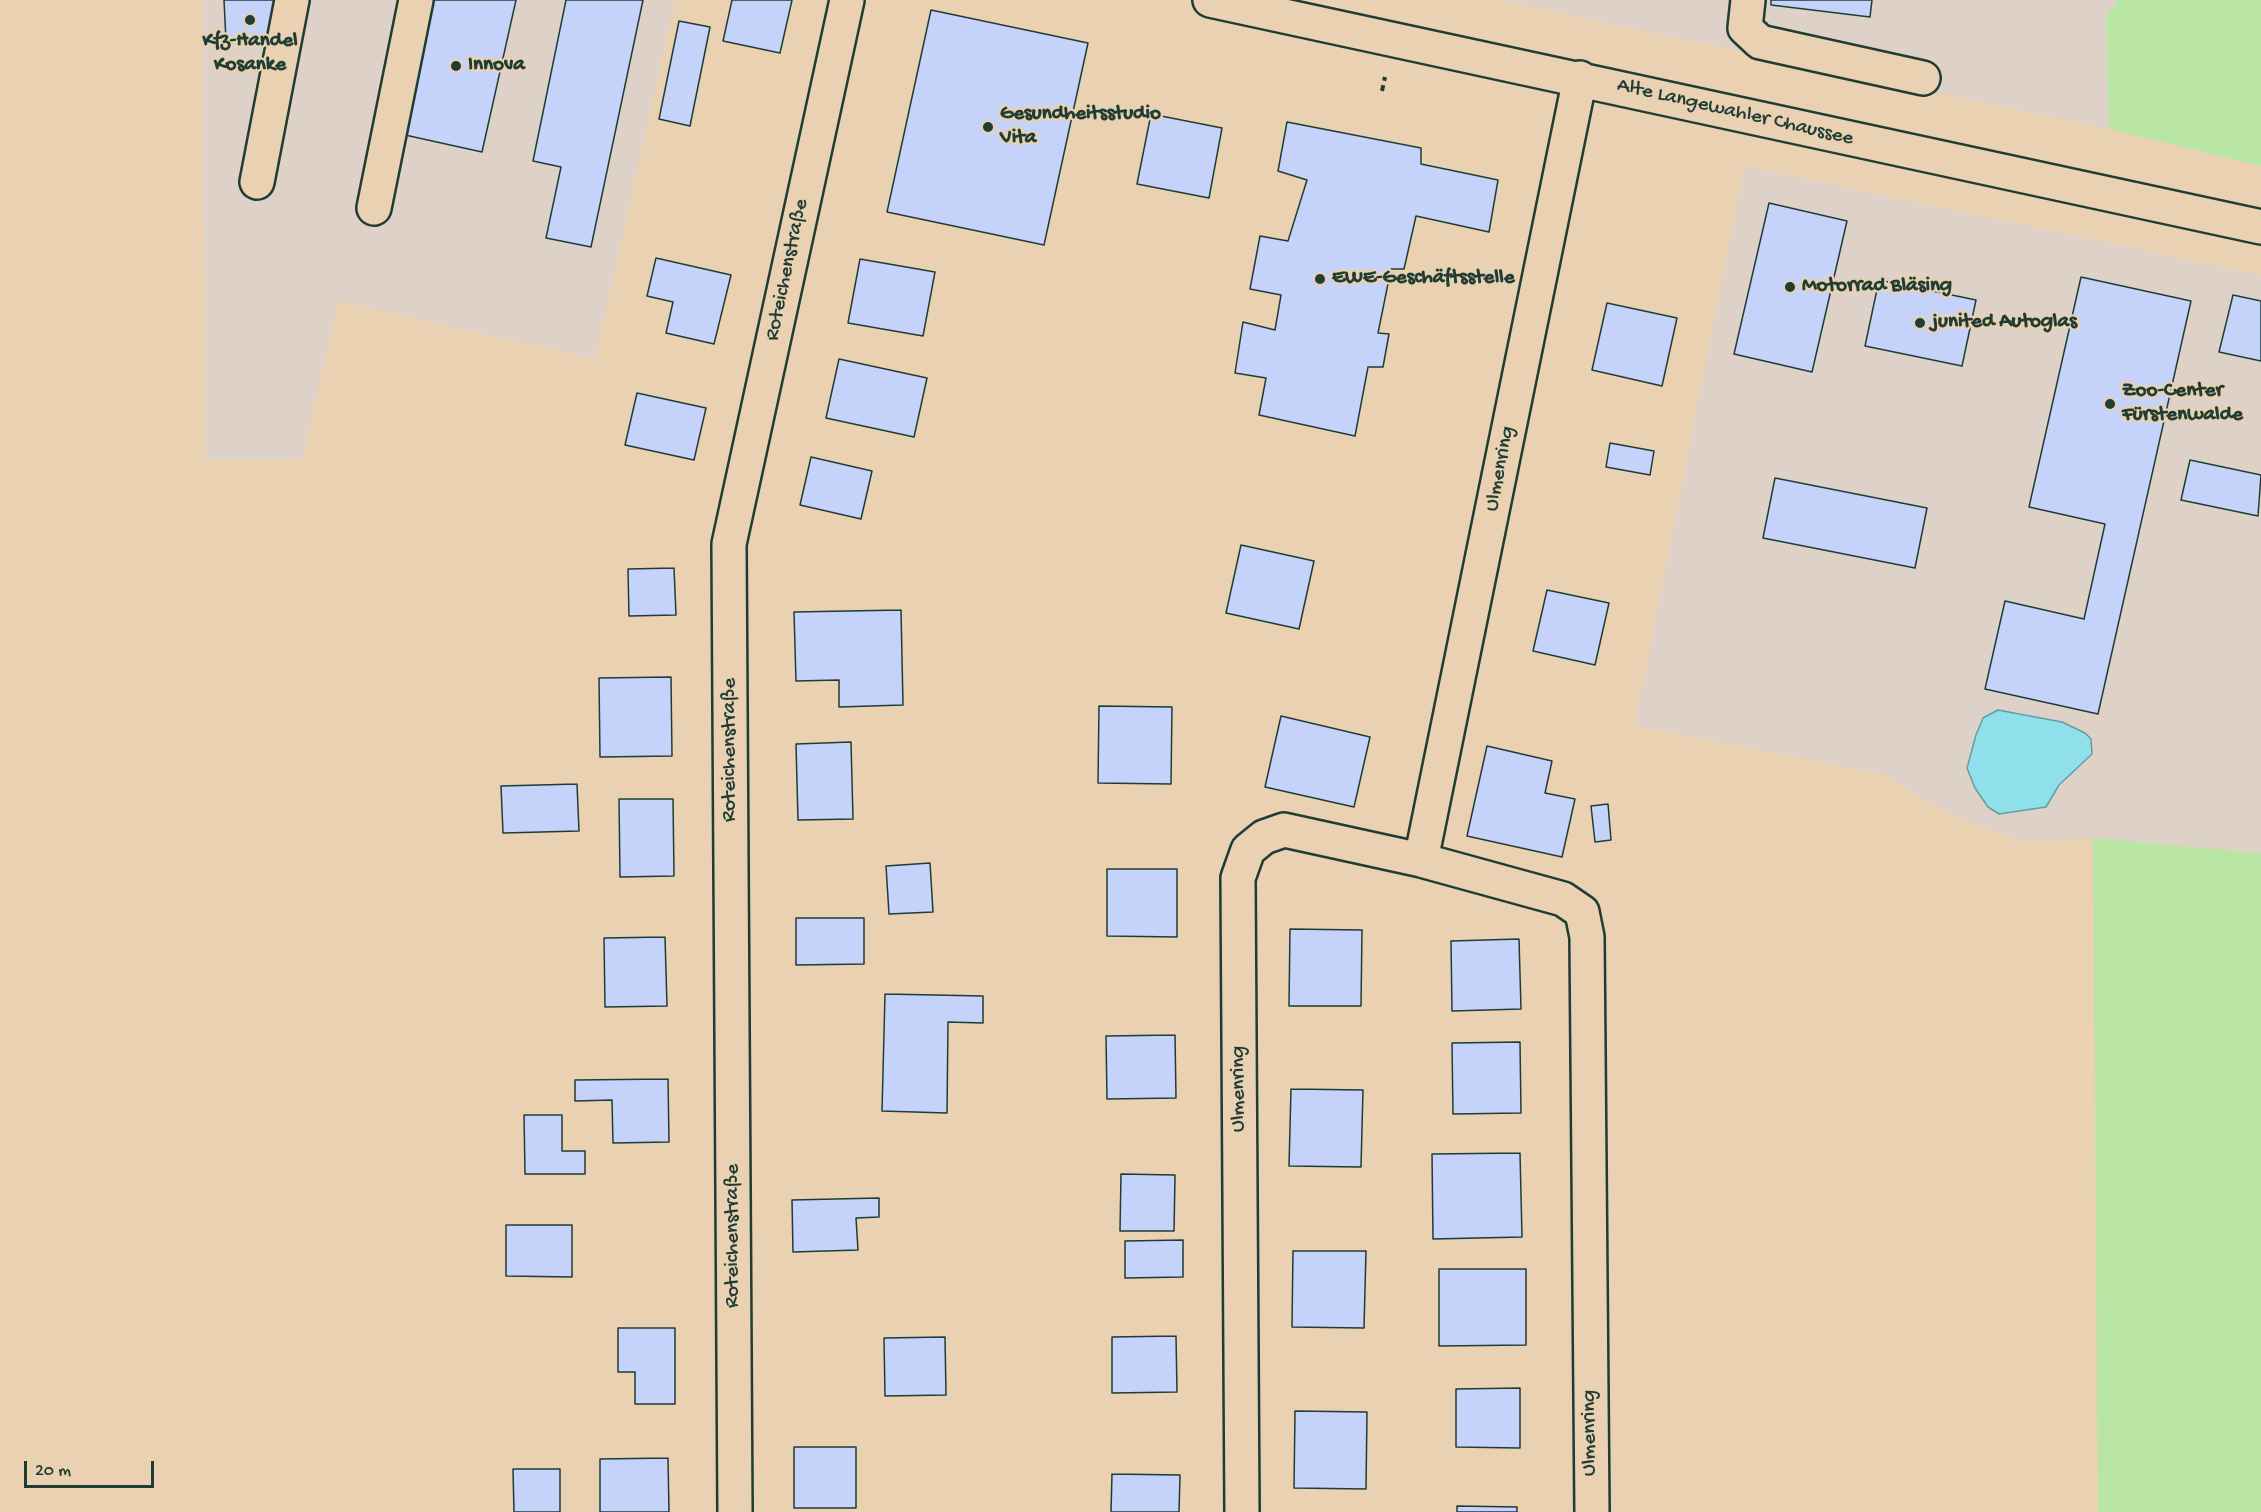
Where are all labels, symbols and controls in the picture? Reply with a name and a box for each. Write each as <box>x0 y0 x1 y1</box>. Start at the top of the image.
marker: Kfz-Handel Kosanke <box>243 13 257 27</box>
place label: Kfz-Handel Kosanke <box>202 29 298 79</box>
place label: Innova <box>468 53 525 79</box>
marker: Innova <box>449 59 463 73</box>
street label: Alte Langewahler Chaussee <box>1614 74 1856 152</box>
place label: Gesundheitsstudio Vita <box>1000 102 1161 152</box>
marker: Gesundheitsstudio Vita <box>981 120 995 134</box>
street label: Roteichenstraße <box>761 197 815 343</box>
place label: EWE-Geschäftsstelle <box>1332 266 1514 292</box>
marker: EWE-Geschäftsstelle <box>1313 272 1327 286</box>
place label: Motorrad Bläsing <box>1802 274 1952 300</box>
marker: Motorrad Bläsing <box>1783 280 1797 294</box>
place label: junited Autoglas <box>1932 310 2077 336</box>
marker: junited Autoglas <box>1913 316 1927 330</box>
place label: Zoo-Center Fürstenwalde <box>2122 379 2243 429</box>
marker: Zoo-Center Fürstenwalde <box>2103 397 2117 411</box>
street label: Ulmenring <box>1480 424 1522 514</box>
street label: Roteichenstraße <box>718 678 744 822</box>
street label: Ulmenring <box>1227 1046 1253 1132</box>
street label: Roteichenstraße <box>721 1164 747 1308</box>
street label: Ulmenring <box>1578 1390 1604 1476</box>
scale bar <box>27 1449 158 1487</box>
text: 20 m <box>35 1461 71 1482</box>

